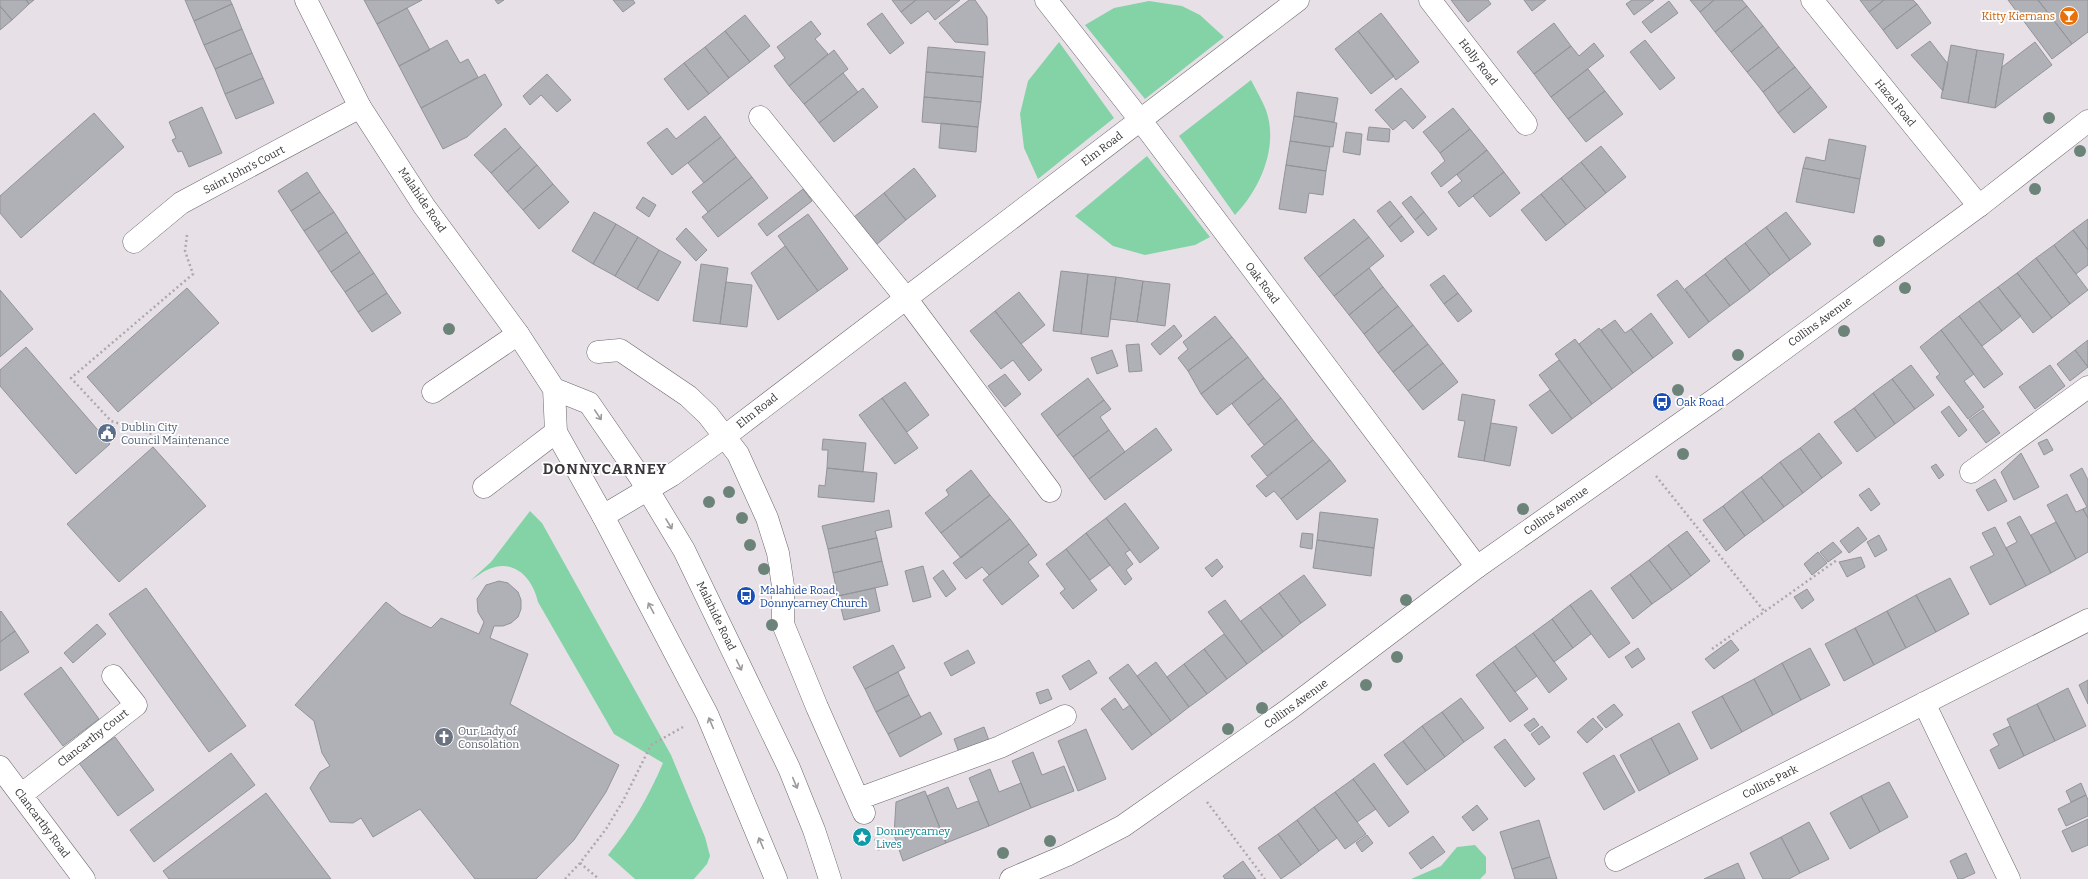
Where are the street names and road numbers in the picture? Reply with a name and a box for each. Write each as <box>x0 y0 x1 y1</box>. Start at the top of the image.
street label: Holly Road <box>1456 36 1500 88</box>
street label: Hazel Road <box>1872 77 1918 130</box>
street label: Elm Road <box>1079 129 1126 169</box>
street label: Saint John's Court <box>201 143 287 197</box>
street label: Malahide Road <box>396 165 449 235</box>
street label: Oak Road <box>1242 260 1282 307</box>
street label: Collins Avenue <box>1786 294 1854 350</box>
street label: Elm Road <box>734 391 781 431</box>
street label: Collins Avenue <box>1521 484 1591 538</box>
street label: Malahide Road <box>694 579 739 653</box>
street label: Collins Avenue <box>1262 676 1330 732</box>
street label: Clancarthy Court <box>55 706 131 770</box>
street label: Collins Park <box>1740 762 1801 801</box>
street label: Clancarthy Road <box>12 786 73 861</box>

